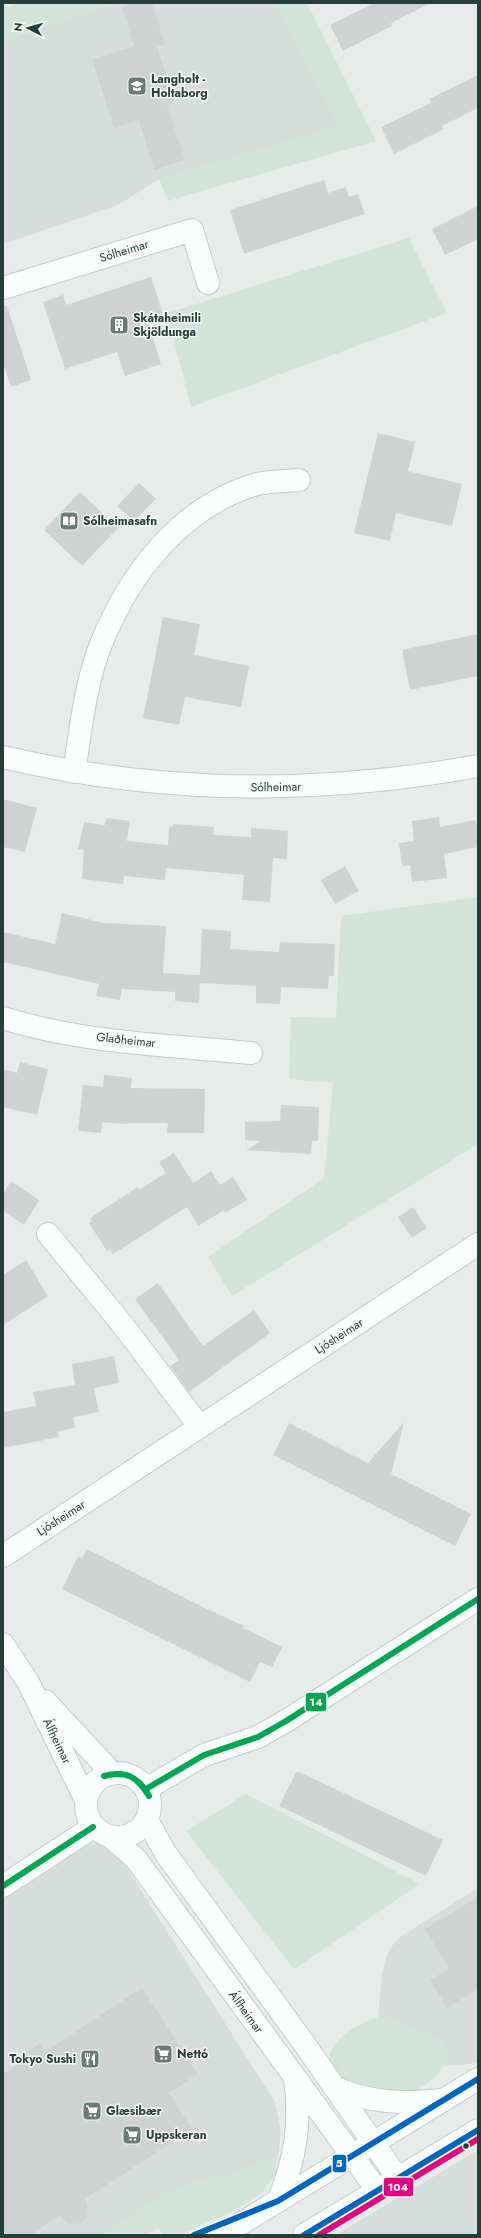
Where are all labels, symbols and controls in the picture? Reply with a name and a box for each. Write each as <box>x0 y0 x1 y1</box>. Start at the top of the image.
north arrow <box>8 8 48 48</box>
text: N <box>10 22 26 32</box>
place label: Langholt - Holtaborg <box>151 70 208 102</box>
school or university icon: Langholt - Holtaborg <box>126 75 148 97</box>
street label: Sólheimar <box>97 235 152 267</box>
place label: Skátaheimili Skjöldunga <box>133 309 201 341</box>
building icon: Skátaheimili Skjöldunga <box>108 314 130 336</box>
library icon: Sólheimasafn <box>58 510 80 532</box>
place label: Sólheimasafn <box>83 512 157 530</box>
street label: Sólheimar <box>250 778 302 796</box>
street label: Glaðheimar <box>95 1028 157 1052</box>
street label: Ljósheimar <box>311 1313 368 1358</box>
street label: Ljósheimar <box>33 1495 90 1540</box>
line badge: 14 <box>305 1692 327 1712</box>
text: 14 <box>309 1694 323 1710</box>
street label: Álfheimar <box>38 1715 76 1768</box>
street label: Álfheimar <box>224 1987 268 2038</box>
supermarket icon: Nettó <box>152 2043 174 2065</box>
place label: Nettó <box>177 2045 208 2063</box>
restaurant icon: Tokyo Sushi <box>79 2048 101 2070</box>
place label: Tokyo Sushi <box>10 2050 76 2068</box>
supermarket icon: Glæsibær <box>81 2100 103 2122</box>
place label: Glæsibær <box>106 2102 162 2120</box>
supermarket icon: Uppskeran <box>121 2124 143 2146</box>
place label: Uppskeran <box>146 2126 207 2144</box>
unlabelled marker <box>461 2141 471 2151</box>
line badge: 5 <box>332 2154 347 2173</box>
text: 5 <box>335 2155 343 2171</box>
line badge: 104 <box>383 2177 414 2197</box>
text: 104 <box>388 2179 409 2195</box>

